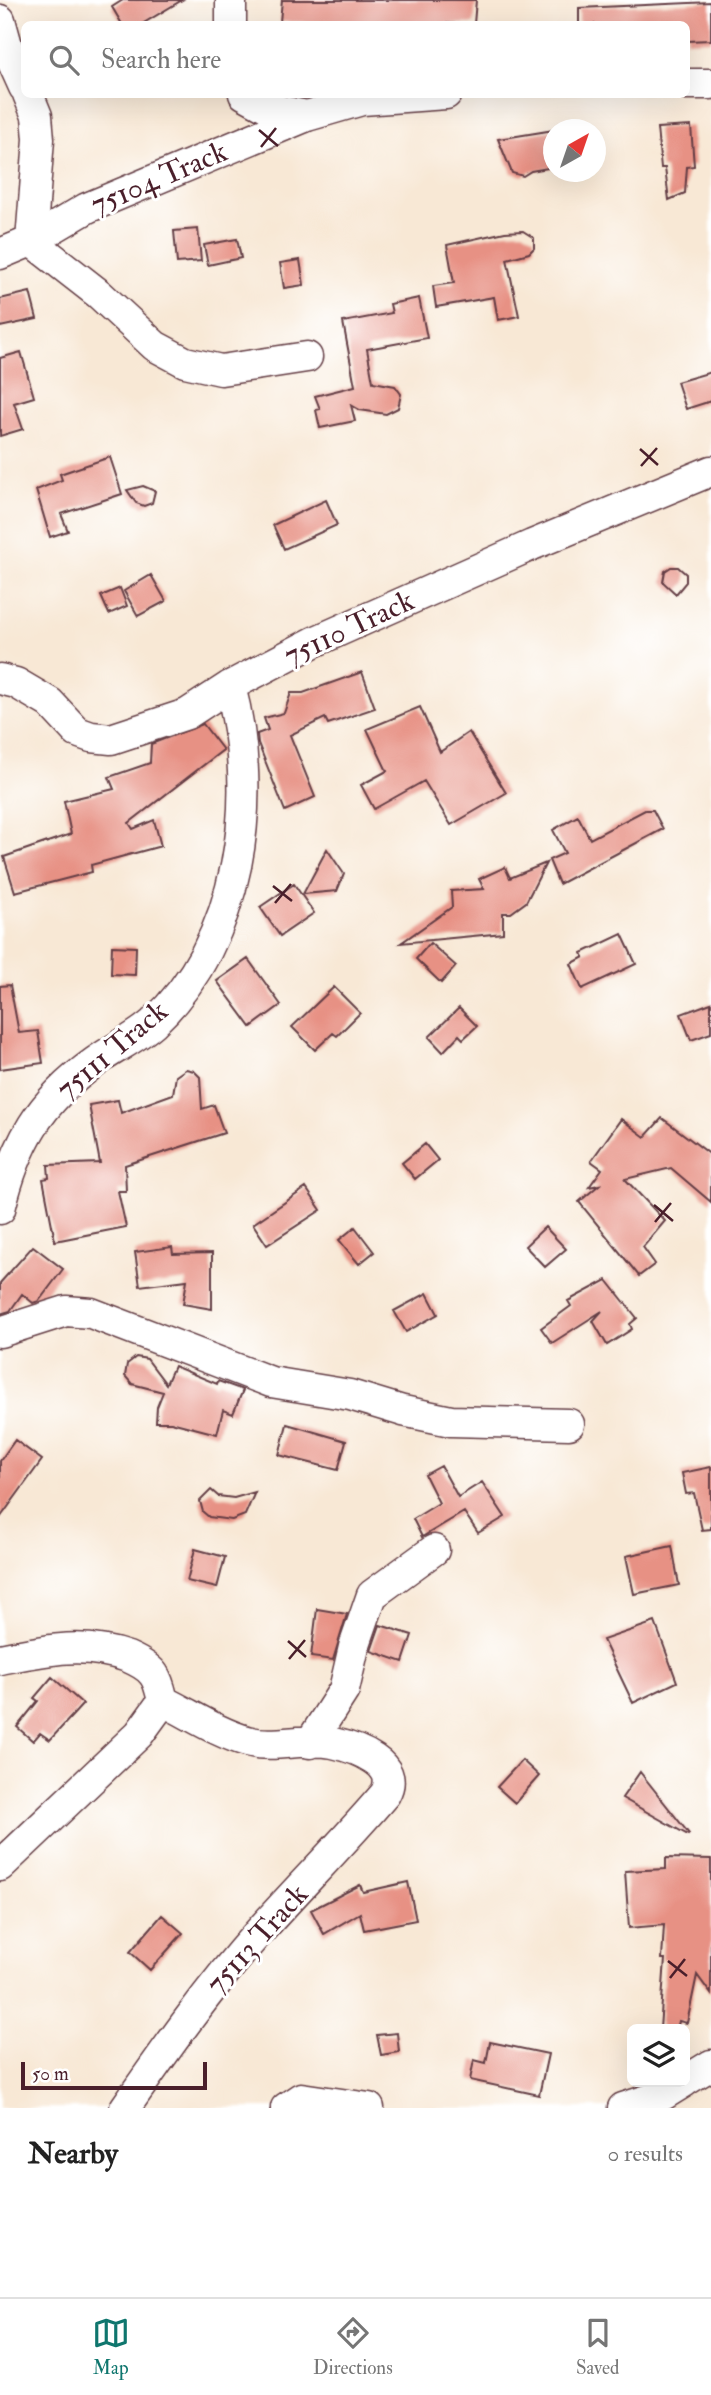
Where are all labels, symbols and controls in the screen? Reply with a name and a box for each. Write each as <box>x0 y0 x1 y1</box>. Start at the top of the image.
search box <box>21 21 690 98</box>
icon: search <box>45 41 83 79</box>
text: Search here <box>101 44 221 76</box>
north arrow <box>543 119 606 182</box>
street label: 75104 Track <box>85 133 233 223</box>
street label: 75110 Track <box>278 582 420 674</box>
street label: 75111 Track <box>49 993 175 1107</box>
street label: 75113 Track <box>198 1876 316 2002</box>
map controls <box>627 2024 690 2087</box>
button: layers <box>627 2024 690 2087</box>
scale bar <box>21 2059 206 2091</box>
text: 50 m <box>32 2062 69 2086</box>
text: Nearby <box>28 2135 118 2172</box>
text: 0 results <box>607 2139 683 2168</box>
tab: Map <box>92 2314 130 2380</box>
tab: Directions <box>313 2314 393 2380</box>
tab: Saved <box>576 2314 619 2380</box>

